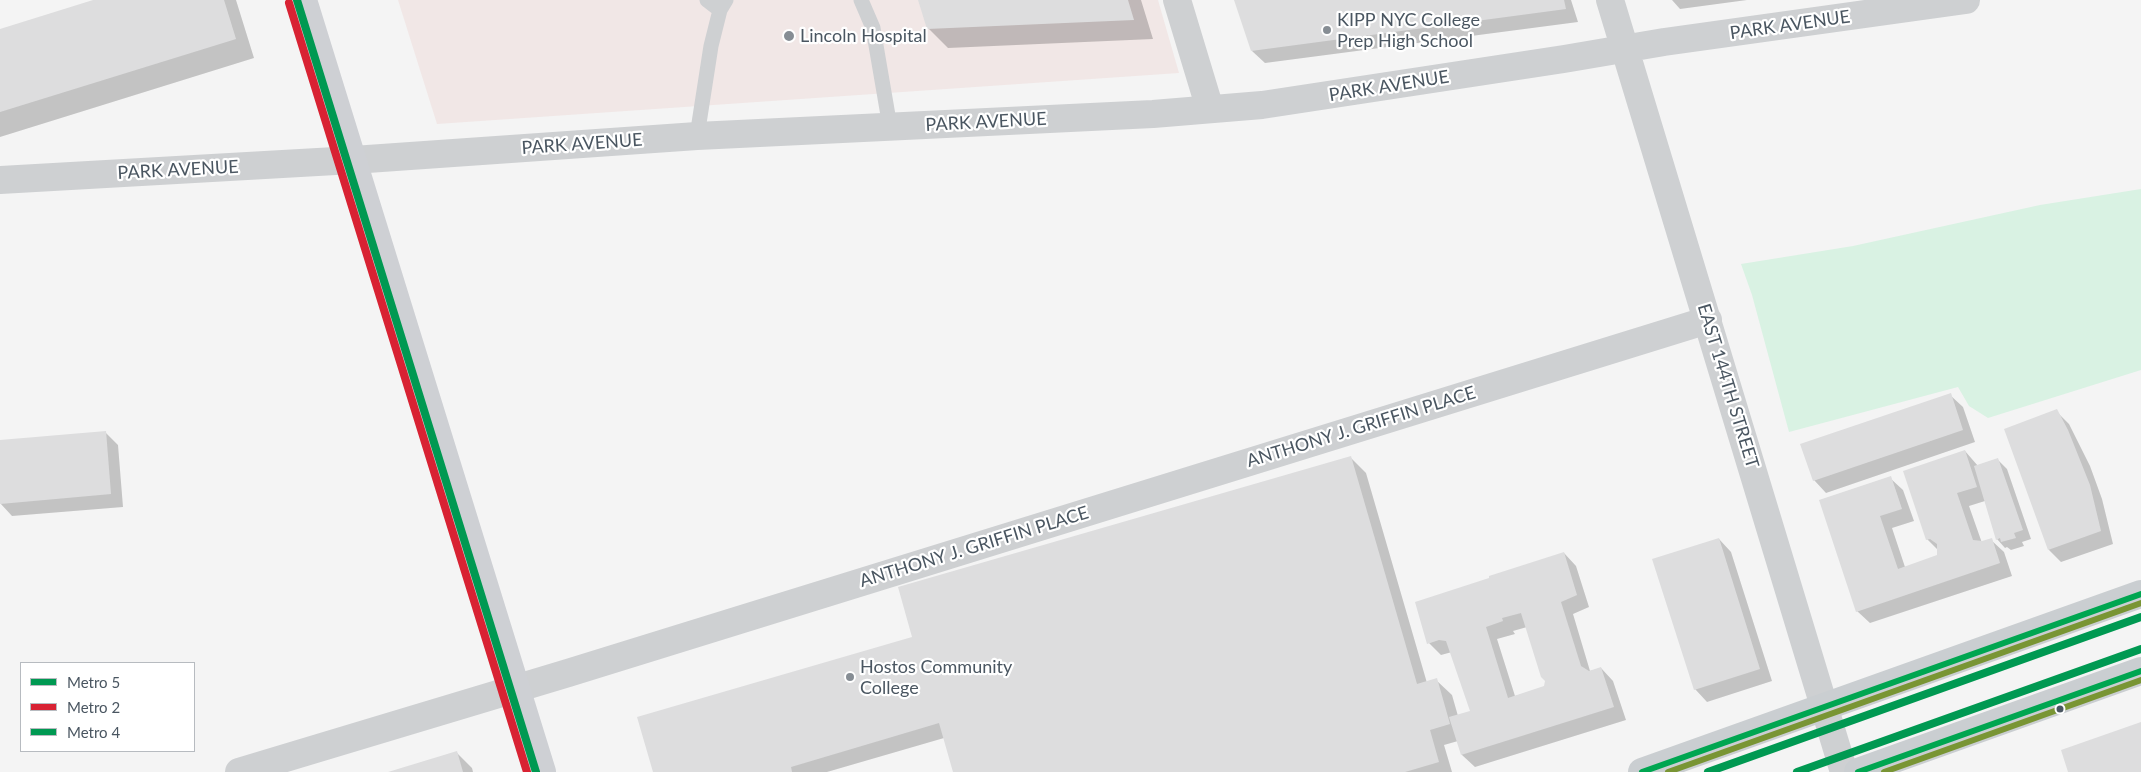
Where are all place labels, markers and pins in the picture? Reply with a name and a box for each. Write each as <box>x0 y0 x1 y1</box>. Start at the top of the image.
place label: KIPP NYC College Prep High School <box>1337 9 1480 52</box>
marker: KIPP NYC College Prep High School <box>1321 24 1333 36</box>
place label: Lincoln Hospital <box>800 25 927 47</box>
marker: Lincoln Hospital <box>782 29 796 43</box>
place label: Hostos Community College <box>860 656 1012 699</box>
marker: Hostos Community College <box>844 671 856 683</box>
unlabelled marker <box>2055 704 2065 714</box>

